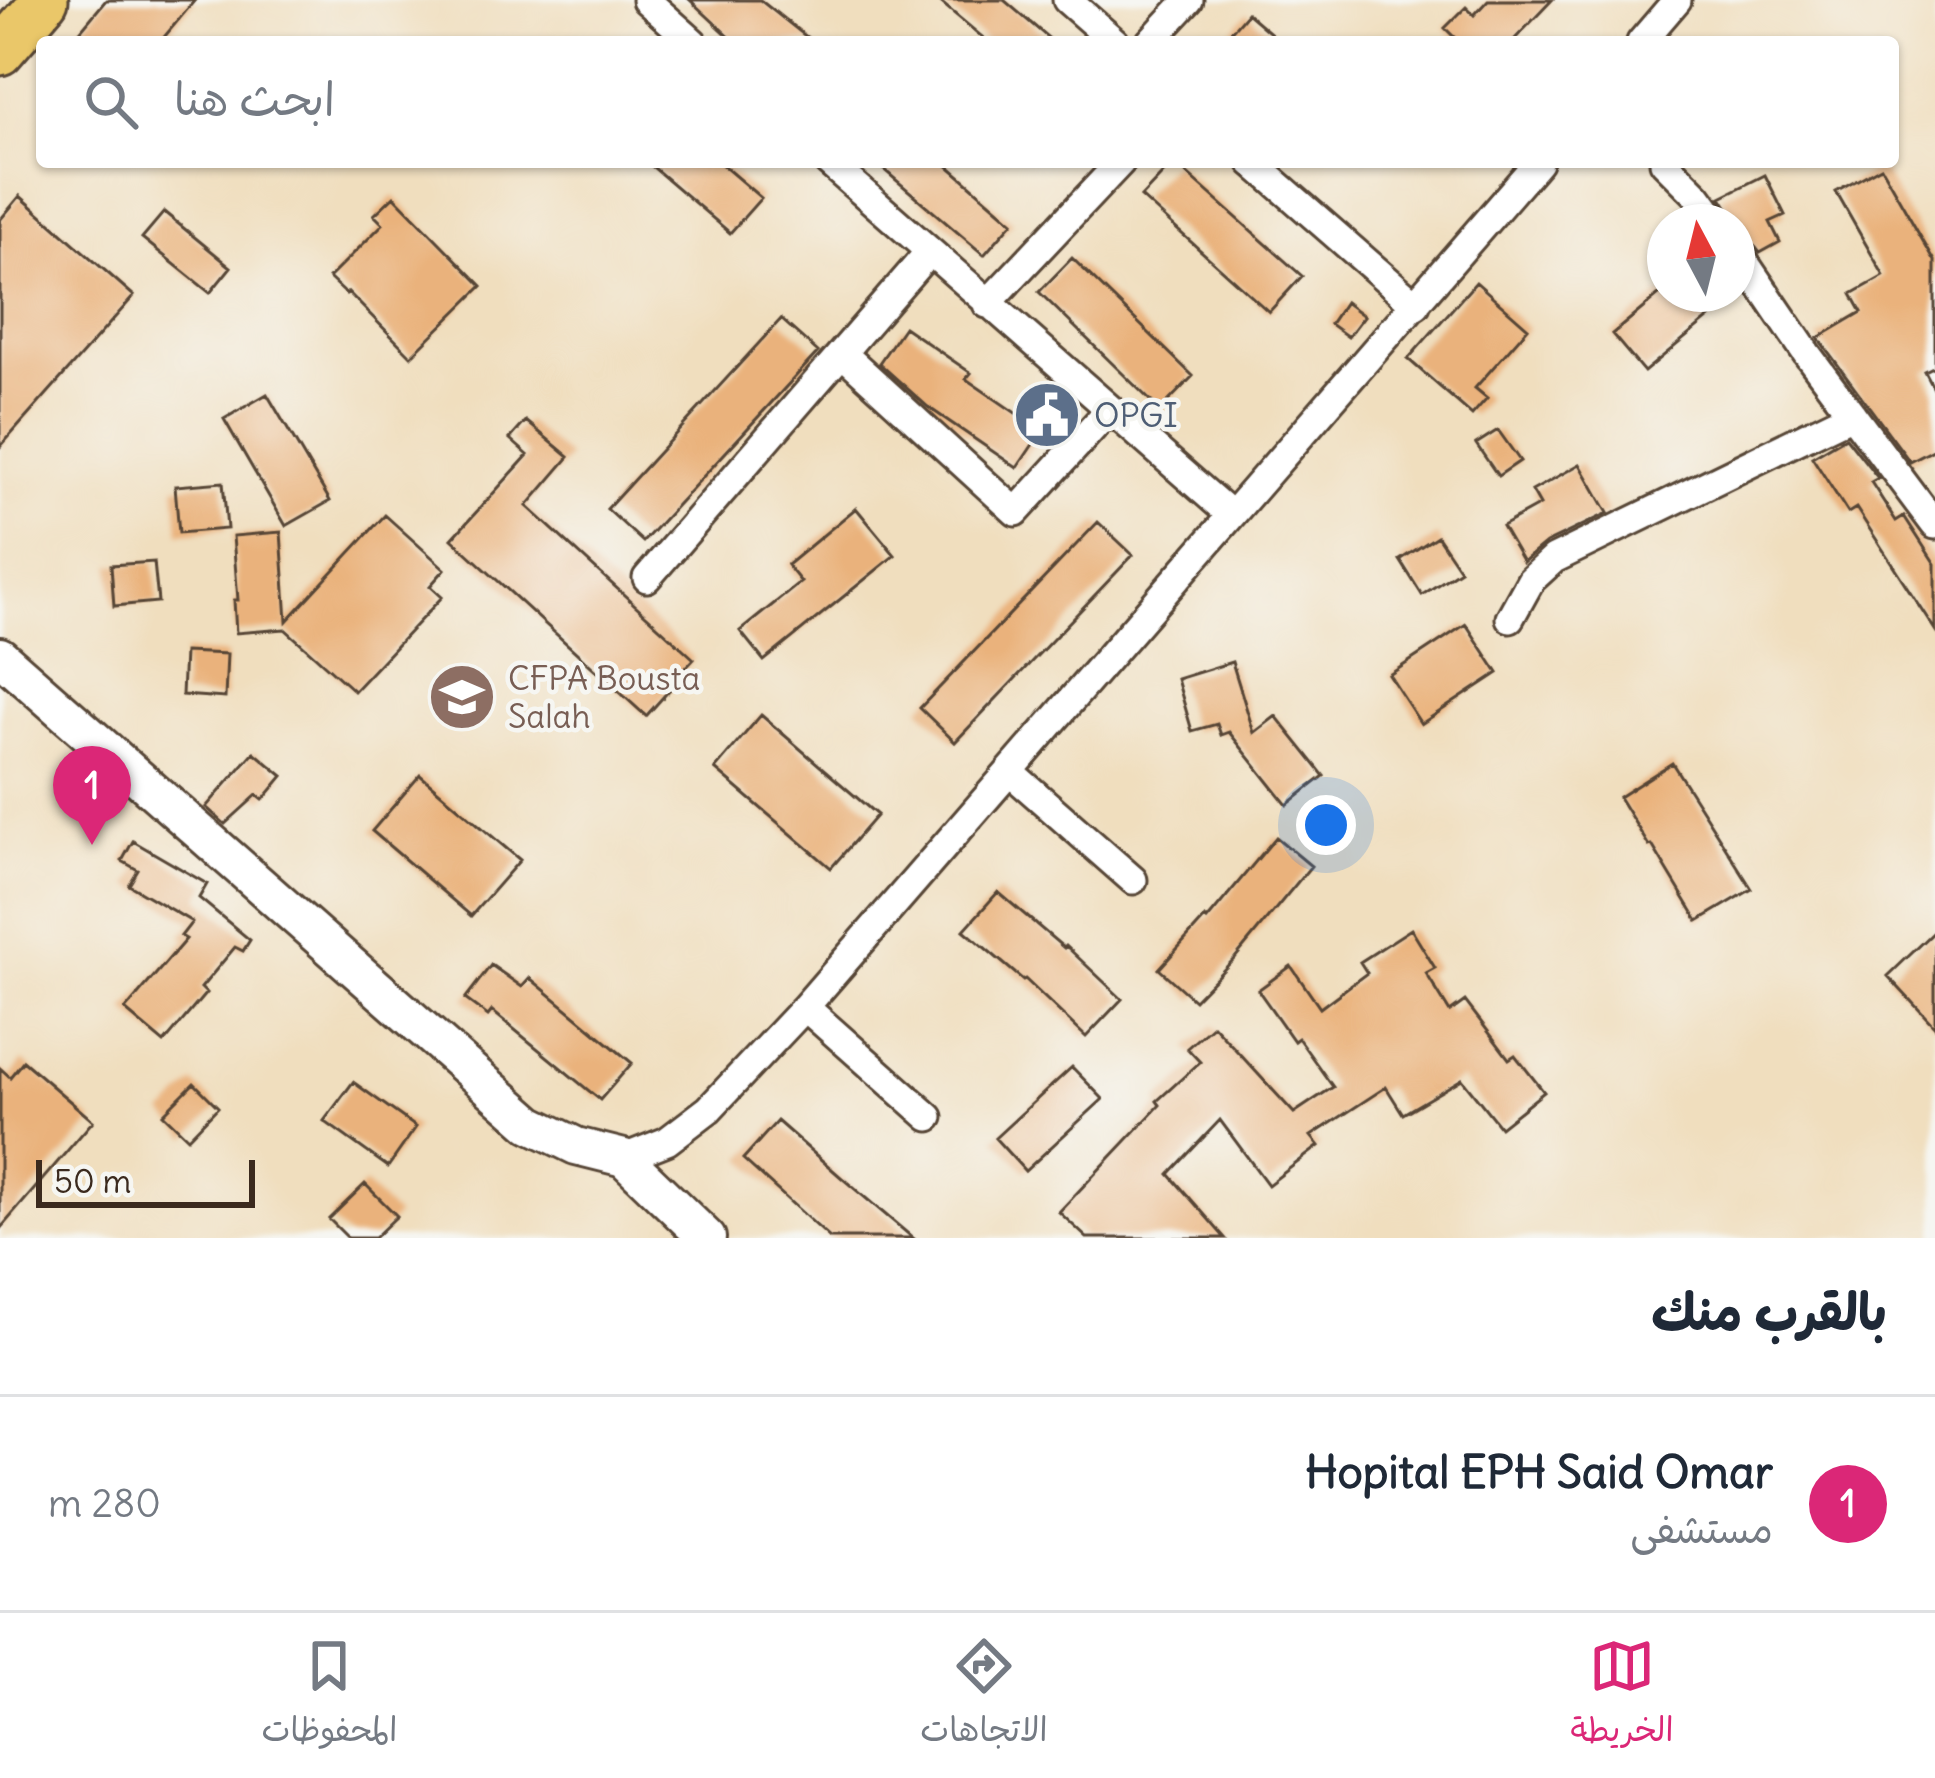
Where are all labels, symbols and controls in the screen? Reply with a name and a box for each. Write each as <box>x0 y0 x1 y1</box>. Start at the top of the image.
search box <box>36 36 1899 168</box>
icon: search <box>78 69 144 135</box>
text: ابحث هنا <box>174 71 335 127</box>
north arrow <box>1647 204 1755 312</box>
public building icon: OPGI <box>1012 380 1082 450</box>
place label: OPGI <box>1094 394 1178 436</box>
place label: CFPA Bousta Salah <box>508 657 700 737</box>
school or university icon: CFPA Bousta Salah <box>427 662 497 732</box>
pin: 1 <box>53 746 131 845</box>
your location <box>1296 795 1356 855</box>
scale bar <box>36 1154 255 1207</box>
text: 50 m <box>54 1160 131 1202</box>
text: بالقرب منك <box>1651 1280 1887 1344</box>
text: Hopital EPH Said Omar <box>1305 1444 1773 1500</box>
text: 280 m <box>48 1479 161 1528</box>
text: 1 <box>1840 1479 1856 1528</box>
text: مستشفى <box>1630 1505 1773 1554</box>
tab: المحفوظات <box>261 1633 397 1759</box>
tab: الاتجاهات <box>920 1633 1048 1759</box>
tab: الخريطة <box>1571 1633 1674 1759</box>

